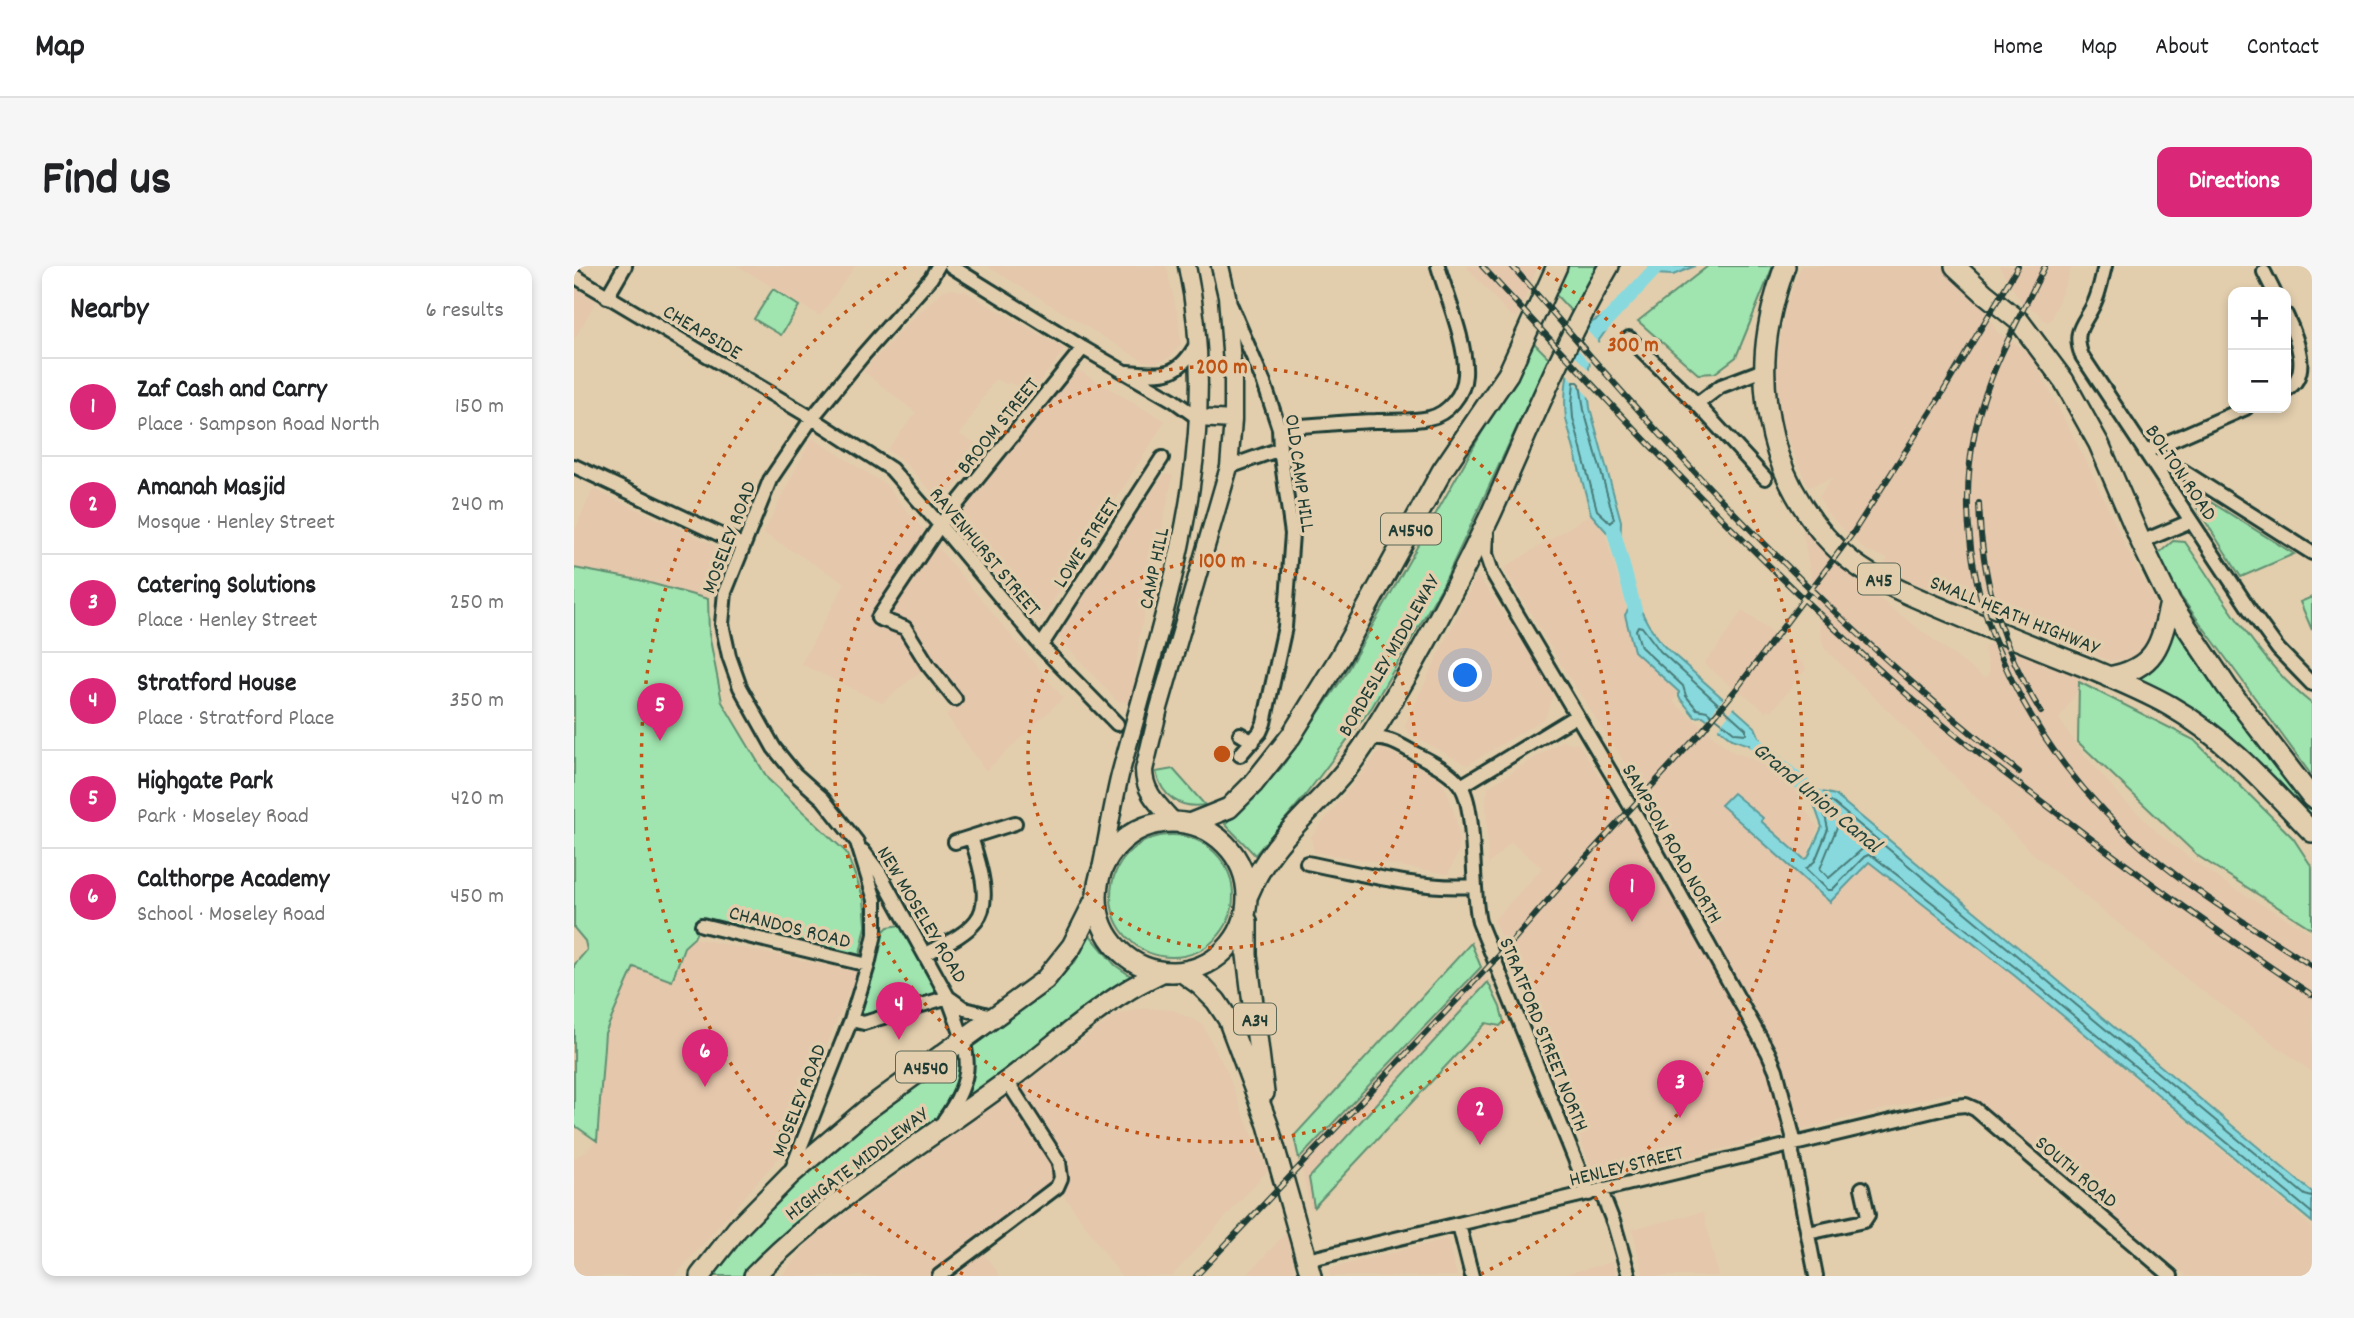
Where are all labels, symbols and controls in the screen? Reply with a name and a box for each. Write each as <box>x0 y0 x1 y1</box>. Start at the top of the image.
text: Map <box>35 25 85 72</box>
text: Home <box>1993 31 2043 65</box>
text: Map <box>2081 31 2117 65</box>
text: About <box>2155 31 2209 65</box>
text: Contact <box>2247 31 2319 65</box>
text: Find us <box>42 147 171 217</box>
button: Directions <box>2157 147 2312 217</box>
map controls <box>2228 287 2291 413</box>
button: + <box>2228 287 2291 350</box>
text: Nearby <box>70 290 148 333</box>
text: 6 results <box>426 295 504 328</box>
street label: CHEAPSIDE <box>656 298 747 369</box>
text: 300 m <box>1607 332 1659 362</box>
button: − <box>2228 350 2291 413</box>
text: 200 m <box>1196 354 1248 384</box>
text: Zaf Cash and Carry <box>137 372 327 409</box>
street label: BROOM STREET <box>951 372 1048 482</box>
text: 1 <box>90 391 96 424</box>
text: 150 m <box>455 391 504 424</box>
text: Place · Sampson Road North <box>137 409 379 442</box>
street label: OLD CAMP HILL <box>1275 412 1321 535</box>
street label: BOLTON ROAD <box>2136 419 2223 528</box>
text: Amanah Masjid <box>137 470 285 507</box>
street label: MOSELEY ROAD <box>696 477 766 599</box>
street label: RAVENHURST STREET <box>921 482 1047 625</box>
text: 2 <box>88 489 98 522</box>
text: 240 m <box>451 489 504 522</box>
street label: LOWE STREET <box>1047 492 1128 595</box>
text: Mosque · Henley Street <box>137 507 335 540</box>
road number: A4540 <box>1381 513 1441 544</box>
street label: CAMP HILL <box>1133 525 1179 612</box>
text: 100 m <box>1199 548 1245 578</box>
road number: A45 <box>1858 564 1900 594</box>
text: Catering Solutions <box>137 568 316 605</box>
street label: BORDESLEY MIDDLEWAY <box>1332 569 1450 743</box>
street label: SMALL HEATH HIGHWAY <box>1925 569 2104 665</box>
text: 3 <box>88 587 98 620</box>
text: 250 m <box>450 587 504 620</box>
text: Place · Henley Street <box>137 605 317 638</box>
your location <box>1448 658 1482 692</box>
text: Stratford House <box>137 666 296 703</box>
pin: 5 <box>637 683 683 741</box>
text: 4 <box>88 685 98 718</box>
text: 350 m <box>450 685 504 718</box>
text: Place · Stratford Place <box>137 703 334 736</box>
water label: Grand Union Canal <box>1744 735 1888 863</box>
centre of rings <box>1210 742 1234 766</box>
street label: SAMPSON ROAD NORTH <box>1612 759 1728 930</box>
text: Highgate Park <box>137 764 273 801</box>
text: 5 <box>88 783 98 816</box>
text: 420 m <box>451 783 504 816</box>
text: Park · Moseley Road <box>137 801 309 834</box>
street label: NEW MOSELEY ROAD <box>868 841 973 990</box>
text: Calthorpe Academy <box>137 862 329 899</box>
pin: 1 <box>1609 864 1655 922</box>
text: 6 <box>87 881 99 914</box>
text: 450 m <box>450 881 504 914</box>
text: School · Moseley Road <box>137 899 325 932</box>
street label: CHANDOS ROAD <box>725 899 853 959</box>
street label: STRATFORD STREET NORTH <box>1490 934 1595 1137</box>
pin: 4 <box>876 982 922 1040</box>
road number: A34 <box>1234 1004 1276 1034</box>
pin: 6 <box>682 1029 728 1087</box>
street label: MOSELEY ROAD <box>766 1040 836 1162</box>
road number: A4540 <box>896 1052 956 1082</box>
pin: 3 <box>1657 1060 1703 1118</box>
pin: 2 <box>1457 1087 1503 1145</box>
street label: HIGHGATE MIDDLEWAY <box>780 1100 937 1230</box>
street label: SOUTH ROAD <box>2027 1130 2123 1217</box>
street label: HENLEY STREET <box>1567 1139 1688 1197</box>

